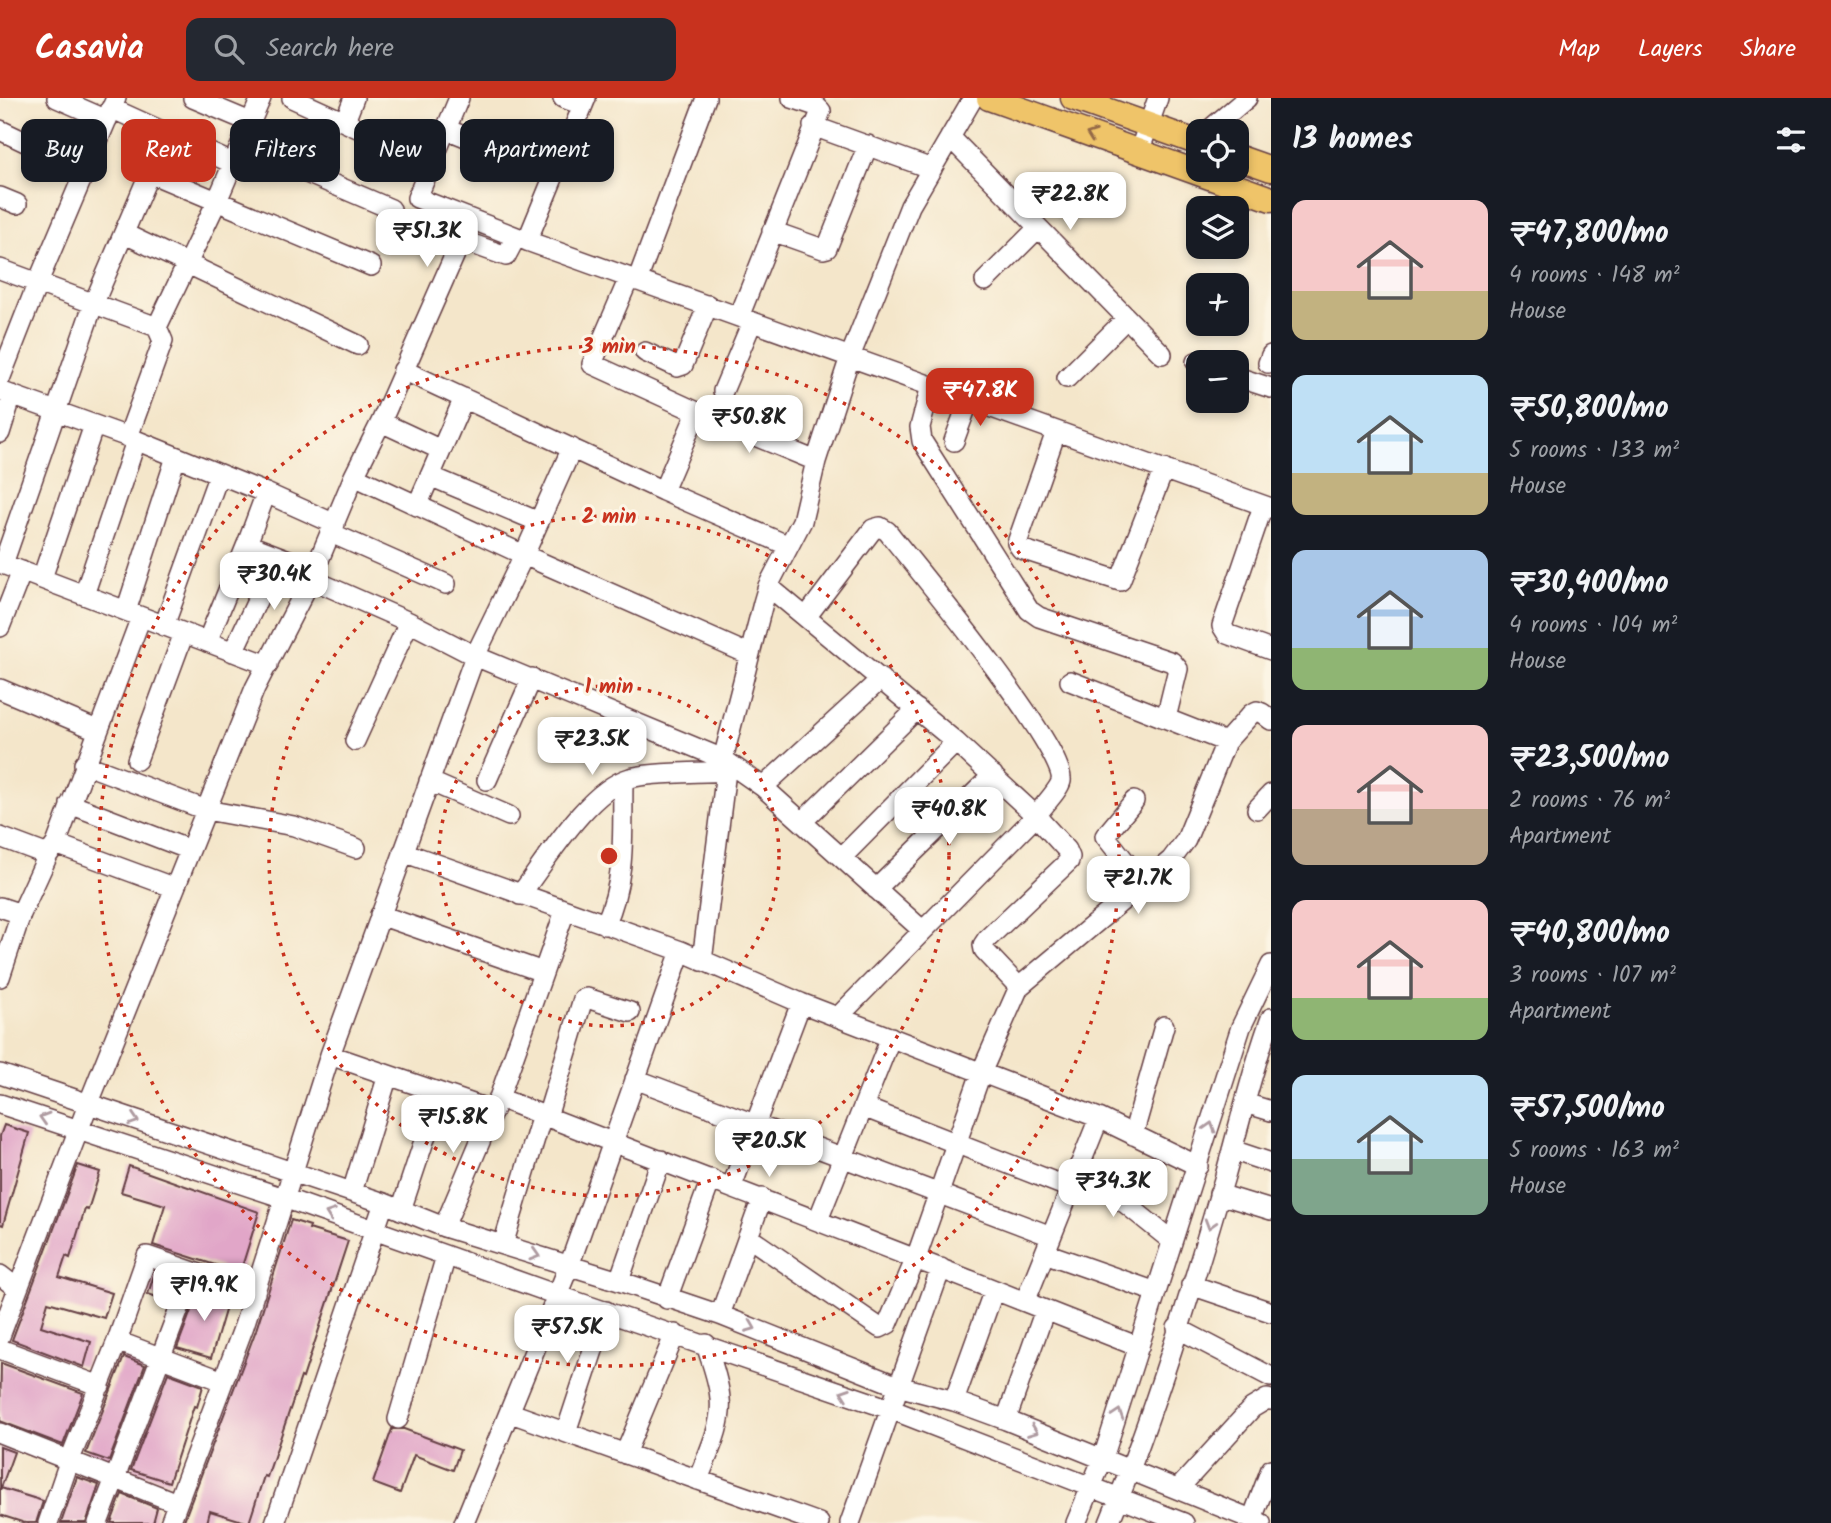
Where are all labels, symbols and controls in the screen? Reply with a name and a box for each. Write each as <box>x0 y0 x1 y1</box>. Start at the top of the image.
search box <box>186 18 676 81</box>
text: Casavia <box>35 23 144 76</box>
text: Search here <box>266 28 394 70</box>
icon: search <box>210 30 248 68</box>
text: Map <box>1558 30 1600 69</box>
text: Layers <box>1638 30 1702 69</box>
text: Share <box>1740 30 1796 69</box>
text: 13 homes <box>1292 116 1413 164</box>
chip: Buy <box>21 119 107 182</box>
chip: Rent <box>121 119 216 182</box>
chip: Filters <box>230 119 340 182</box>
chip: New <box>354 119 446 182</box>
chip: Apartment <box>460 119 614 182</box>
map controls <box>1186 119 1249 413</box>
button: locate <box>1186 119 1249 182</box>
icon: filters <box>1772 121 1810 159</box>
one-way arrow <box>1086 129 1098 143</box>
pin: ₹22.8K <box>1013 172 1127 232</box>
text: ₹22.8K <box>1030 177 1110 213</box>
button: layers <box>1186 196 1249 259</box>
pin: ₹51.3K <box>370 209 484 269</box>
text: ₹47,800/mo <box>1509 210 1669 258</box>
text: ₹51.3K <box>392 214 462 250</box>
icon: home <box>1348 228 1432 312</box>
text: 4 rooms · 148 m² <box>1509 258 1680 294</box>
button: + <box>1186 273 1249 336</box>
text: House <box>1509 294 1566 330</box>
text: 3 min <box>581 331 636 364</box>
button: − <box>1186 350 1249 413</box>
pin: ₹47.8K <box>923 368 1037 428</box>
text: ₹47.8K <box>942 373 1018 409</box>
text: ₹50,800/mo <box>1509 385 1669 433</box>
pin: ₹50.8K <box>692 396 806 455</box>
text: ₹50.8K <box>711 400 787 436</box>
icon: home <box>1348 403 1432 487</box>
text: 5 rooms · 133 m² <box>1509 433 1679 469</box>
text: House <box>1509 469 1566 505</box>
text: 2 min <box>582 501 636 534</box>
pin: ₹30.4K <box>217 552 331 612</box>
text: ₹30.4K <box>236 557 312 593</box>
text: ₹30,400/mo <box>1509 560 1669 608</box>
icon: home <box>1348 578 1432 662</box>
text: 4 rooms · 104 m² <box>1509 608 1677 644</box>
text: House <box>1509 644 1566 680</box>
text: 1 min <box>585 671 633 704</box>
pin: ₹23.5K <box>535 718 649 777</box>
text: ₹23.5K <box>554 722 630 758</box>
text: ₹23,500/mo <box>1509 735 1670 783</box>
icon: home <box>1348 753 1432 837</box>
text: 2 rooms · 76 m² <box>1509 783 1670 819</box>
pin: ₹40.8K <box>892 788 1006 847</box>
text: ₹40.8K <box>910 792 988 828</box>
text: Apartment <box>1509 819 1611 855</box>
centre of rings <box>597 844 621 868</box>
pin: ₹21.7K <box>1081 856 1195 916</box>
text: ₹21.7K <box>1103 861 1173 897</box>
text: ₹40,800/mo <box>1509 910 1670 958</box>
icon: home <box>1348 928 1432 1012</box>
text: 3 rooms · 107 m² <box>1509 958 1676 994</box>
text: Apartment <box>1509 994 1611 1030</box>
text: ₹57,500/mo <box>1509 1085 1665 1133</box>
pin: ₹15.8K <box>396 1096 510 1155</box>
text: ₹15.8K <box>417 1100 489 1136</box>
icon: home <box>1348 1103 1432 1187</box>
one-way arrow <box>39 1112 51 1126</box>
one-way arrow <box>127 1112 140 1126</box>
pin: ₹20.5K <box>712 1119 826 1179</box>
one-way arrow <box>1202 1121 1216 1134</box>
text: ₹20.5K <box>731 1124 807 1160</box>
text: 5 rooms · 163 m² <box>1509 1133 1679 1169</box>
pin: ₹34.3K <box>1056 1160 1170 1219</box>
text: ₹34.3K <box>1074 1164 1152 1200</box>
text: House <box>1509 1169 1566 1205</box>
one-way arrow <box>324 1209 336 1223</box>
one-way arrow <box>1204 1217 1218 1230</box>
one-way arrow <box>529 1247 541 1262</box>
pin: ₹19.9K <box>147 1264 261 1323</box>
text: ₹19.9K <box>169 1268 239 1304</box>
pin: ₹57.5K <box>510 1306 624 1365</box>
text: ₹57.5K <box>530 1310 604 1346</box>
one-way arrow <box>744 1319 756 1333</box>
one-way arrow <box>840 1387 852 1401</box>
one-way arrow <box>1109 1408 1124 1420</box>
one-way arrow <box>1027 1422 1039 1436</box>

